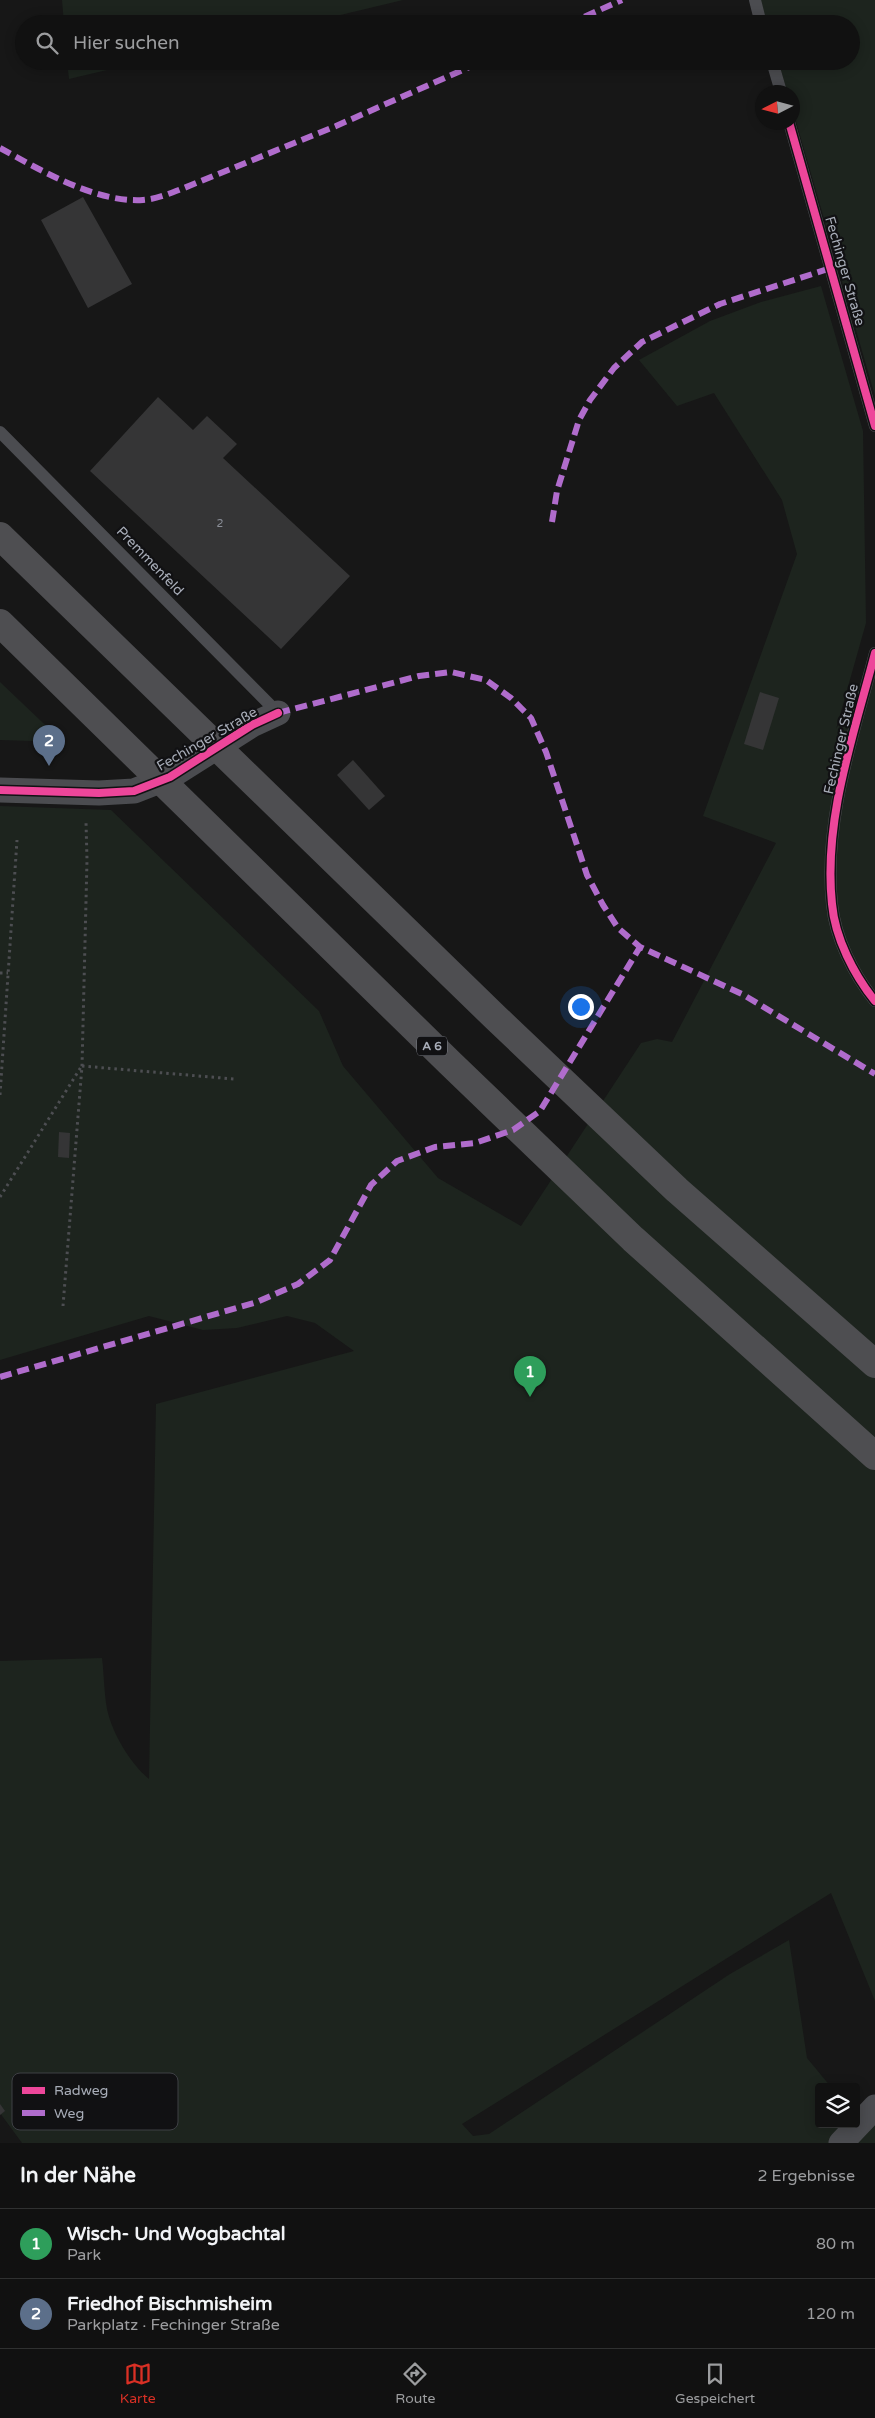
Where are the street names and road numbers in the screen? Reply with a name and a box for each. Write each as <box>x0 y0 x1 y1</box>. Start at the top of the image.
street label: Fechinger Straße <box>821 214 869 328</box>
street label: Premmenfeld <box>113 523 187 599</box>
street label: Fechinger Straße <box>820 682 862 796</box>
street label: Fechinger Straße <box>154 703 260 775</box>
road number: A 6 <box>417 1036 447 1056</box>

